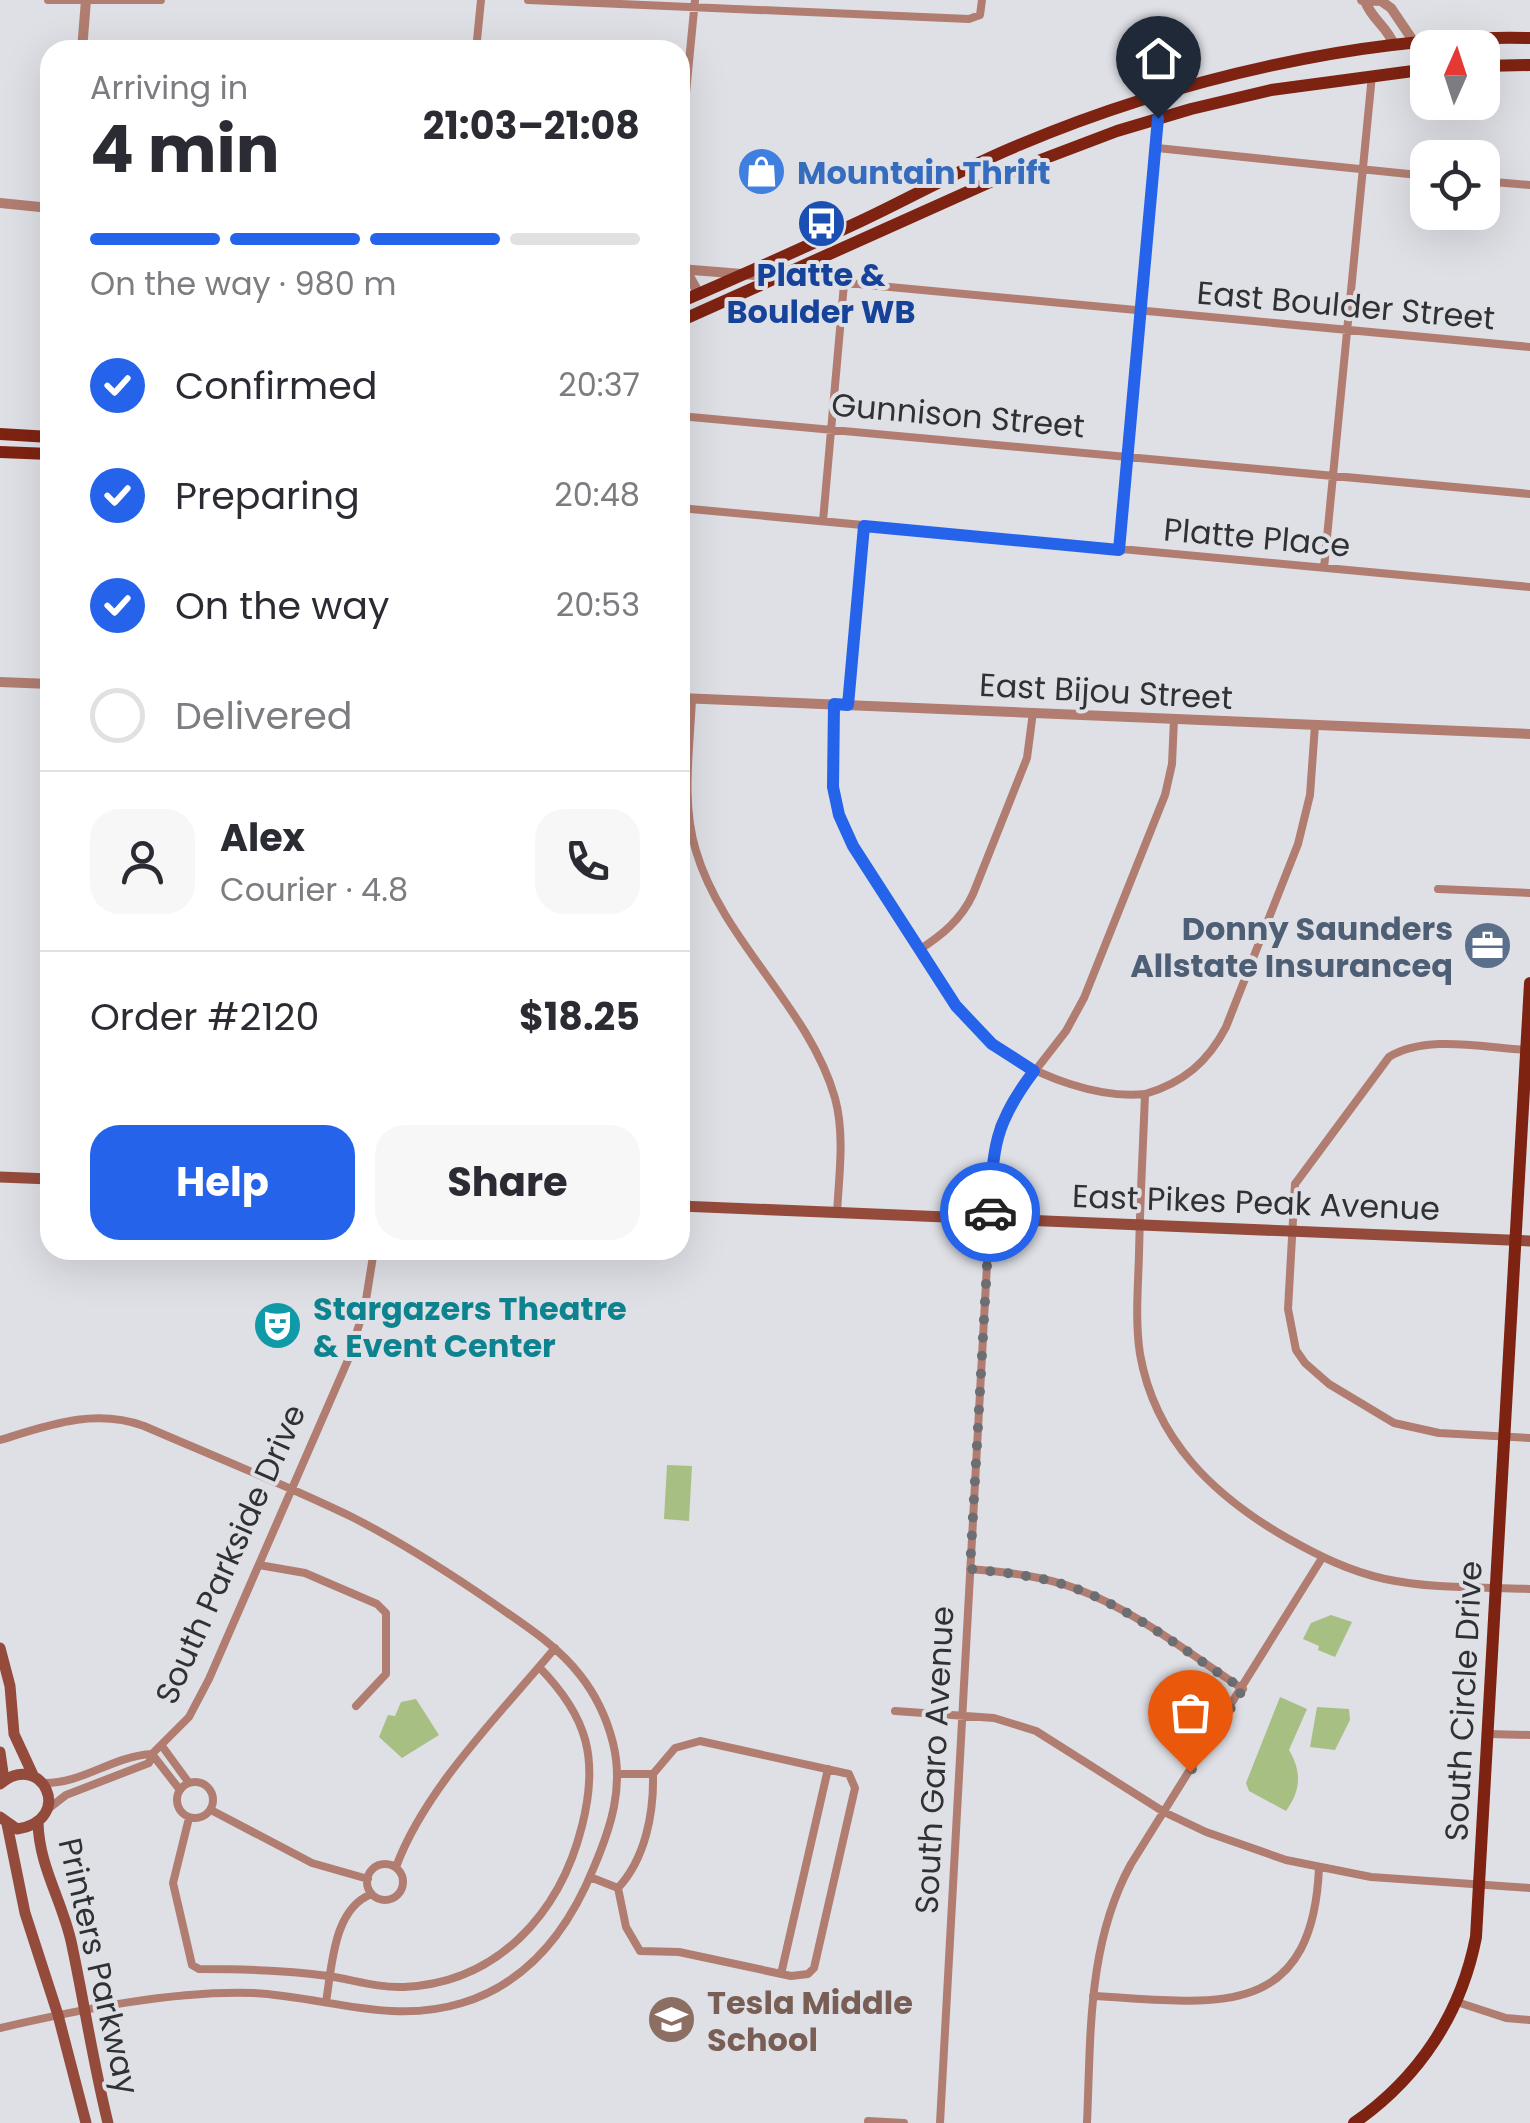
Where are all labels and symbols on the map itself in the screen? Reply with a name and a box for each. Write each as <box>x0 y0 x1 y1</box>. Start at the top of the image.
pin <box>1116 16 1201 119</box>
north arrow <box>1410 30 1500 120</box>
shop icon: Mountain Thrift <box>736 146 788 198</box>
place label: Mountain Thrift <box>797 150 1051 195</box>
bus stop icon: Platte & Boulder WB <box>795 198 847 250</box>
place label: Platte & Boulder WB <box>726 252 916 334</box>
street label: East Boulder Street <box>1195 270 1497 340</box>
street label: Gunnison Street <box>829 382 1087 448</box>
street label: Platte Place <box>1162 506 1352 568</box>
street label: East Bijou Street <box>978 662 1234 720</box>
place label: Donny Saunders Allstate Insuranceq <box>1130 906 1453 988</box>
office icon: Donny Saunders Allstate Insuranceq <box>1462 920 1514 972</box>
courier <box>940 1162 1040 1262</box>
street label: East Pikes Peak Avenue <box>1071 1173 1441 1231</box>
place label: Stargazers Theatre & Event Center <box>313 1286 627 1368</box>
theatre icon: Stargazers Theatre & Event Center <box>252 1300 304 1352</box>
street label: South Parkside Drive <box>144 1397 316 1711</box>
street label: South Circle Drive <box>1433 1560 1493 1842</box>
street label: South Garo Avenue <box>903 1605 965 1915</box>
pin <box>1148 1670 1233 1773</box>
street label: Printers Parkway <box>48 1833 150 2099</box>
place label: Tesla Middle School <box>707 1980 913 2062</box>
school or university icon: Tesla Middle School <box>646 1994 698 2046</box>

